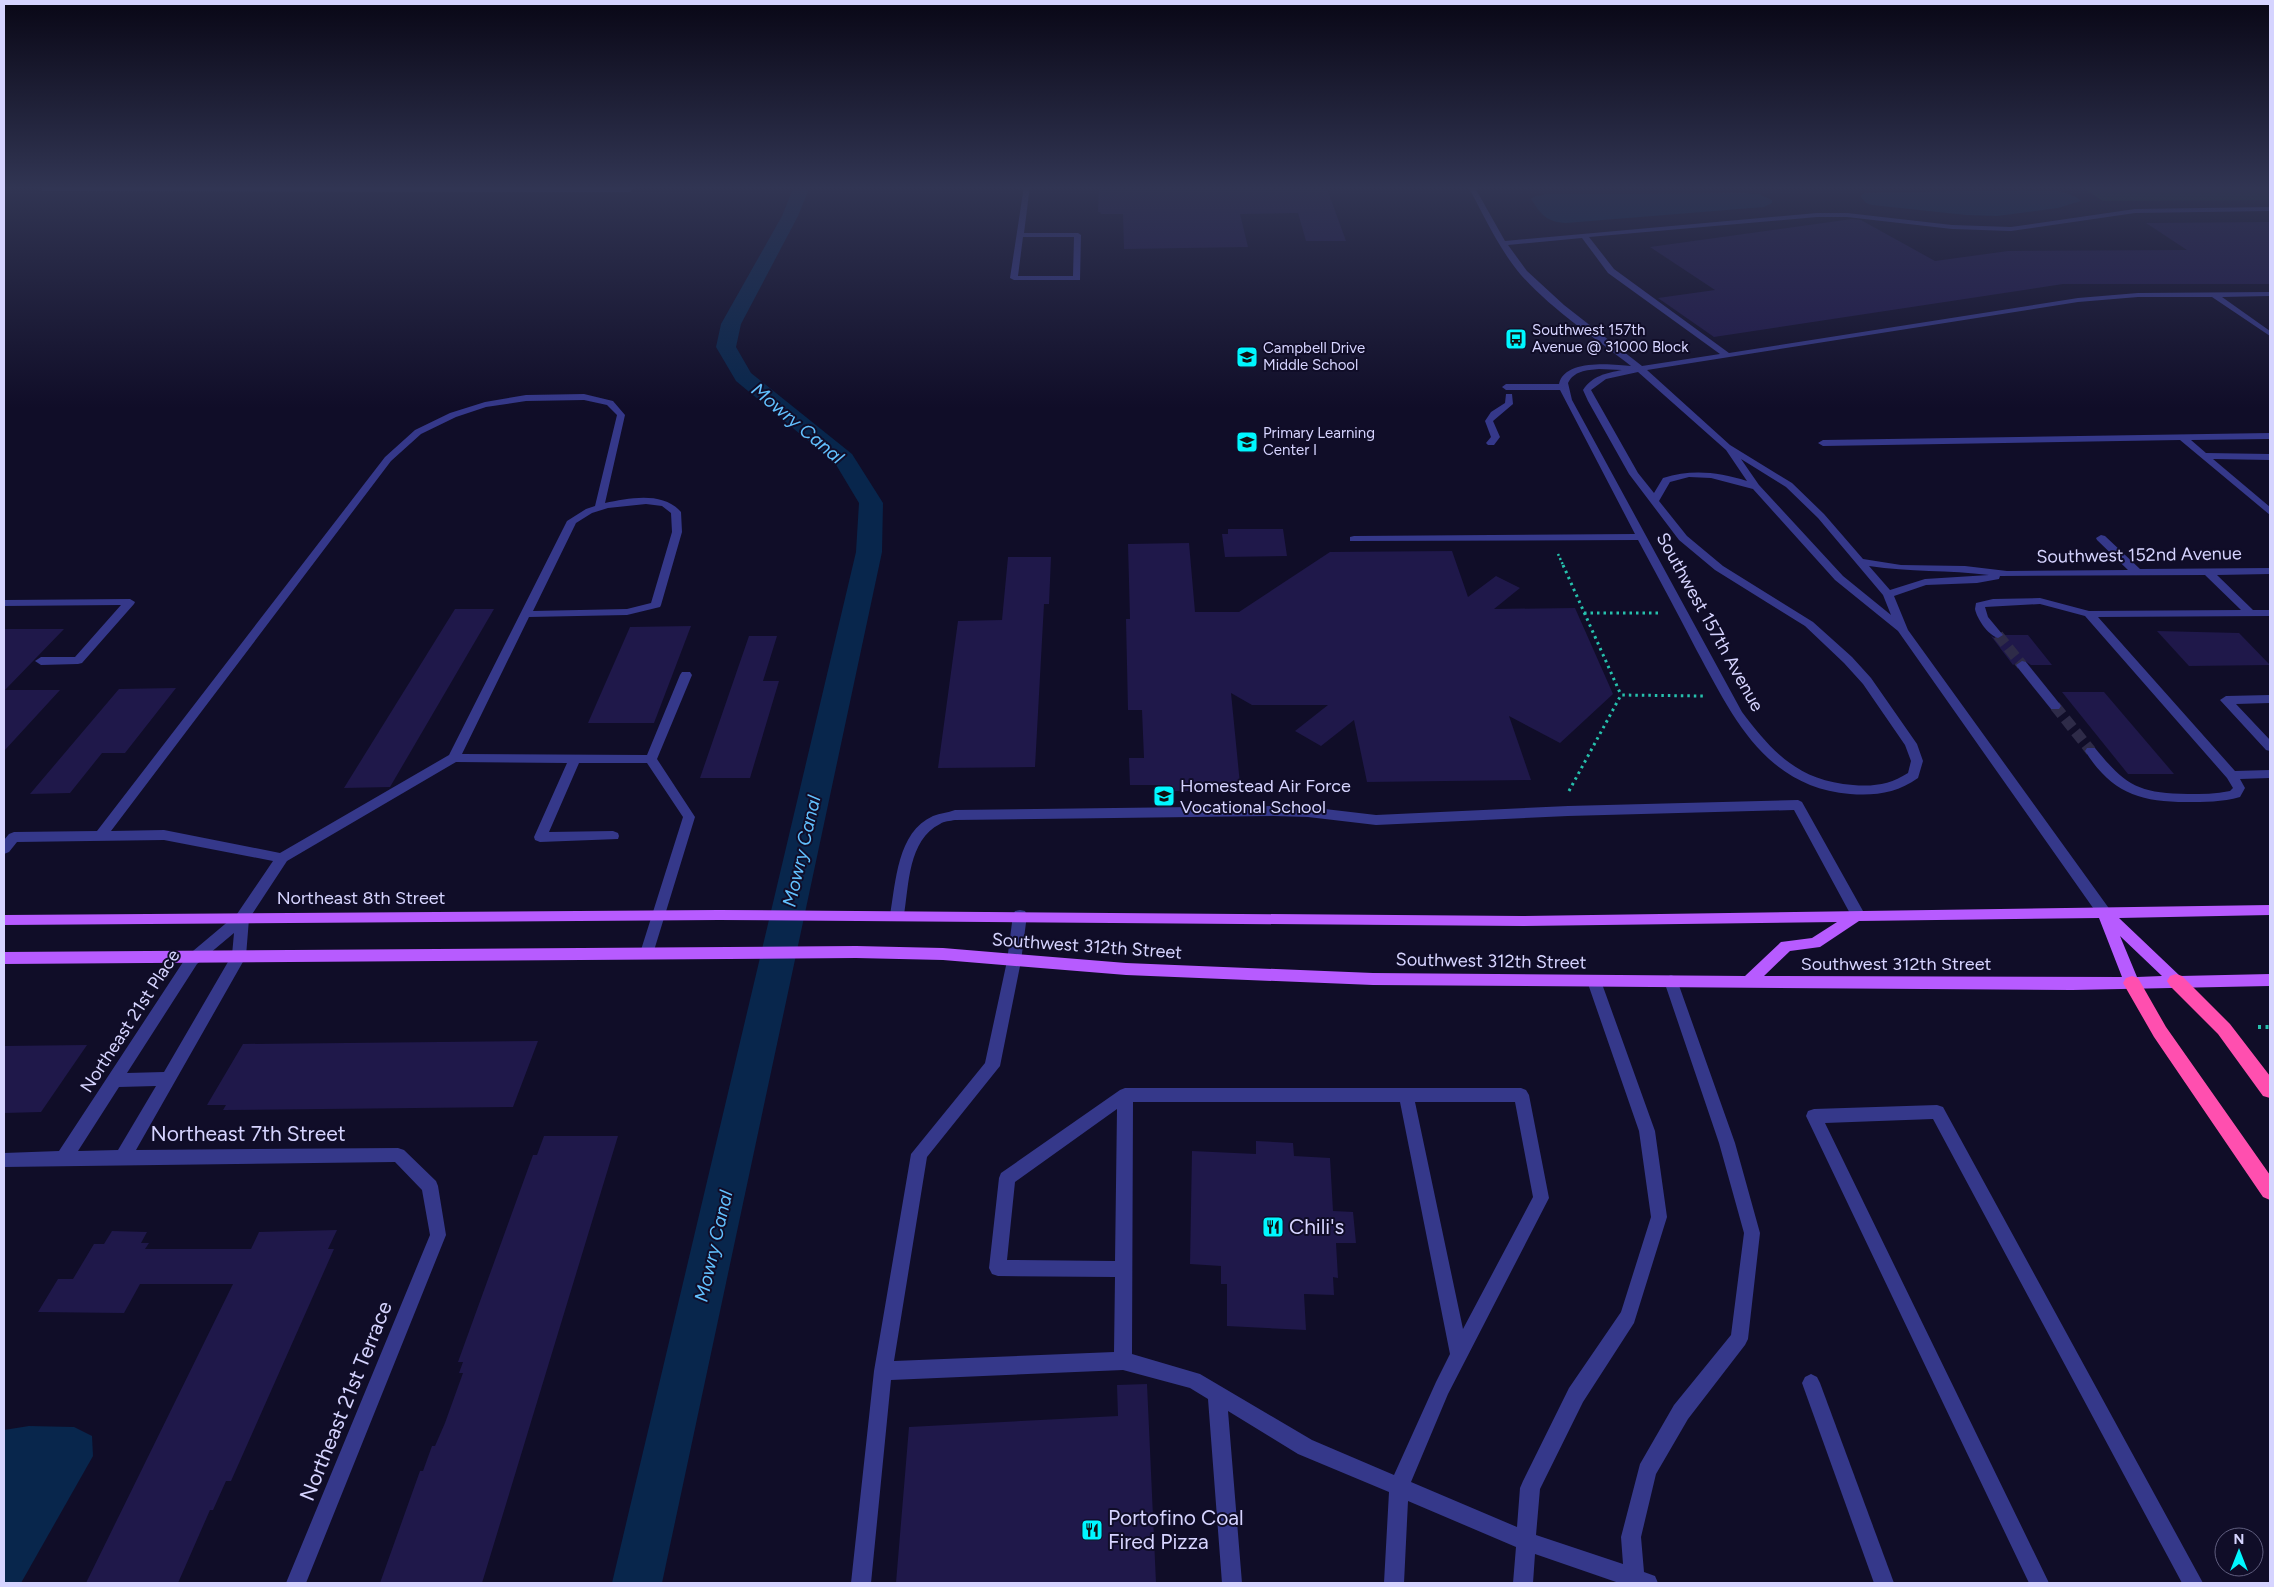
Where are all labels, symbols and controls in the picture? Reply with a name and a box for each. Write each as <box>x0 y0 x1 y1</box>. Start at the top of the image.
place label: Southwest 157th Avenue @ 31000 Block <box>1532 321 1689 356</box>
bus stop icon: Southwest 157th Avenue @ 31000 Block <box>1504 327 1528 351</box>
place label: Campbell Drive Middle School <box>1263 339 1365 374</box>
school or university icon: Campbell Drive Middle School <box>1235 345 1259 369</box>
water label: Mowry Canal <box>747 378 849 469</box>
place label: Primary Learning Center I <box>1263 424 1375 459</box>
school or university icon: Primary Learning Center I <box>1235 430 1259 454</box>
street label: Southwest 157th Avenue <box>1652 529 1768 715</box>
street label: Southwest 152nd Avenue <box>2036 542 2242 568</box>
place label: Homestead Air Force Vocational School <box>1180 775 1351 818</box>
school or university icon: Homestead Air Force Vocational School <box>1152 784 1176 808</box>
water label: Mowry Canal <box>777 792 826 909</box>
street label: Northeast 8th Street <box>277 887 446 909</box>
street label: Southwest 312th Street <box>991 928 1183 964</box>
street label: Northeast 21st Place <box>76 945 185 1097</box>
street label: Southwest 312th Street <box>1396 948 1587 974</box>
street label: Southwest 312th Street <box>1801 953 1991 975</box>
street label: Northeast 7th Street <box>150 1121 346 1146</box>
water label: Mowry Canal <box>689 1187 738 1304</box>
place label: Chili's <box>1289 1214 1344 1239</box>
restaurant icon: Chili's <box>1261 1215 1285 1239</box>
street label: Northeast 21st Terrace <box>294 1297 397 1504</box>
place label: Portofino Coal Fired Pizza <box>1108 1505 1244 1554</box>
restaurant icon: Portofino Coal Fired Pizza <box>1080 1518 1104 1542</box>
north arrow <box>2214 1527 2264 1577</box>
text: N <box>2234 1531 2244 1548</box>

